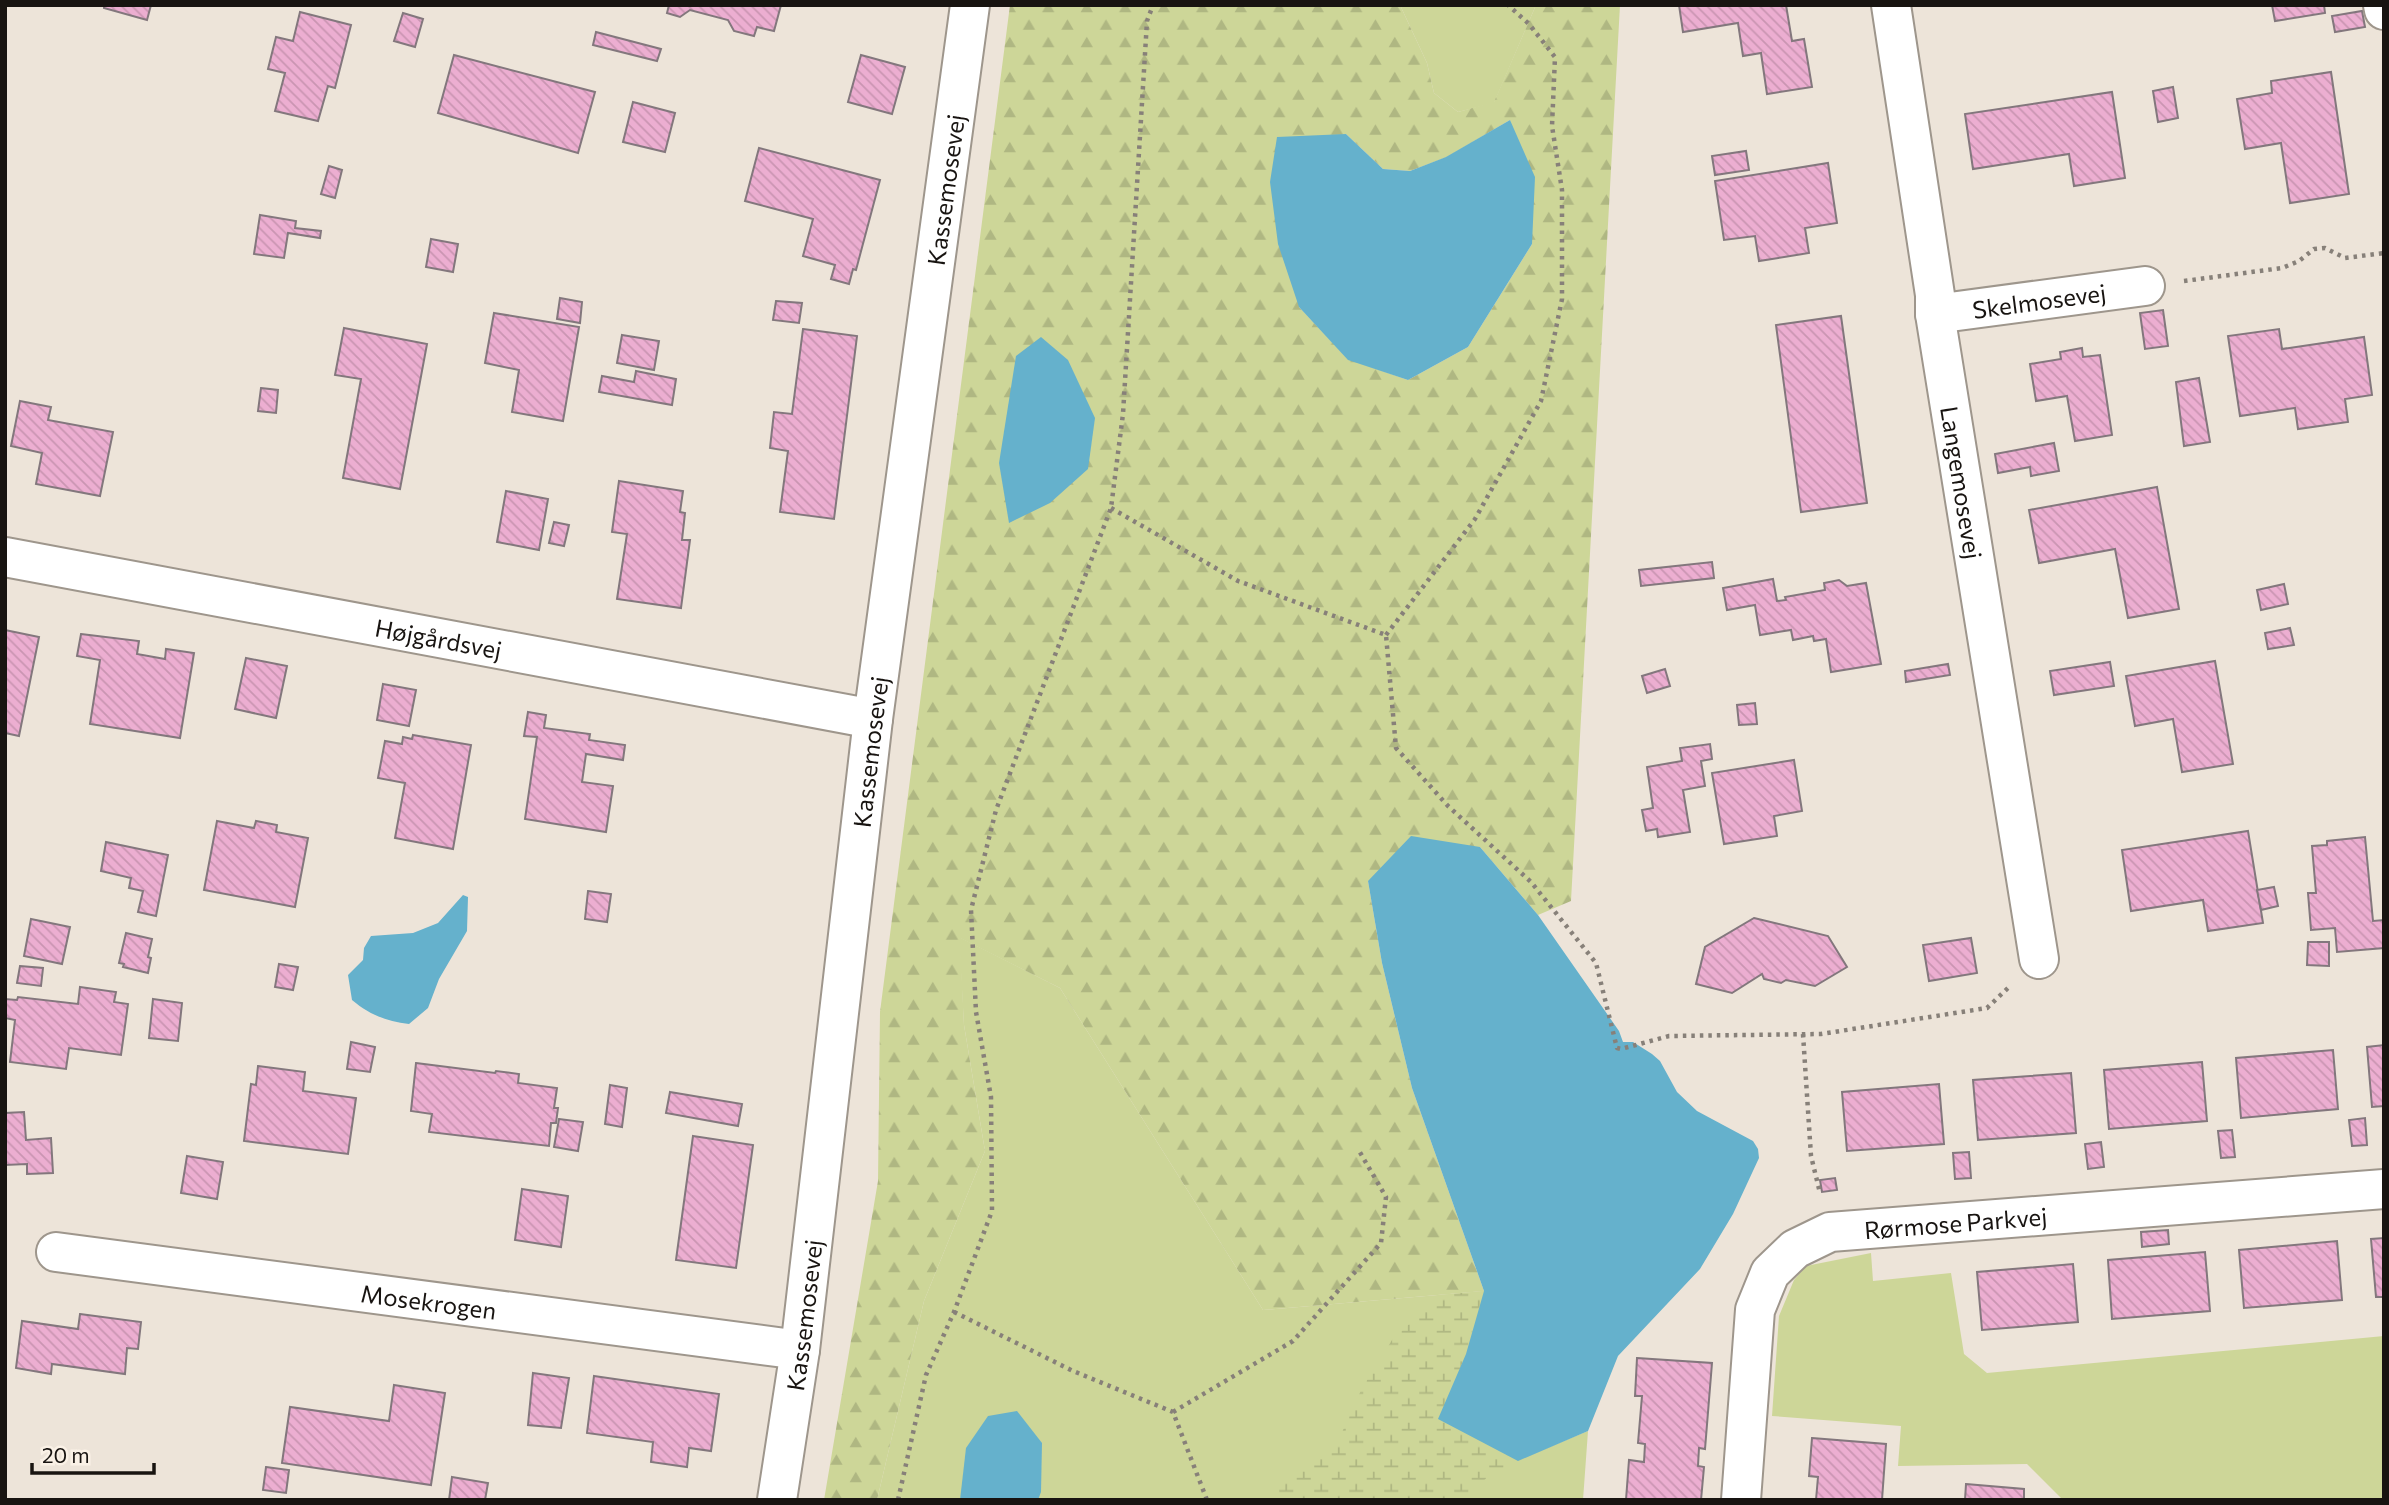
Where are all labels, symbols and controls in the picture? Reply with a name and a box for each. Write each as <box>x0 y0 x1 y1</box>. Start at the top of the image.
street label: Kassemosevej <box>920 112 970 267</box>
street label: Skelmosevej <box>1971 277 2108 323</box>
street label: Langemosevej <box>1936 404 1989 561</box>
street label: Højgårdsvej <box>373 612 504 664</box>
street label: Kassemosevej <box>846 674 893 829</box>
street label: Rørmose Parkvej <box>1863 1201 2048 1244</box>
street label: Kassemosevej <box>779 1238 827 1393</box>
street label: Mosekrogen <box>359 1278 498 1324</box>
scale bar <box>32 1432 154 1476</box>
text: 20 m <box>42 1442 90 1467</box>

